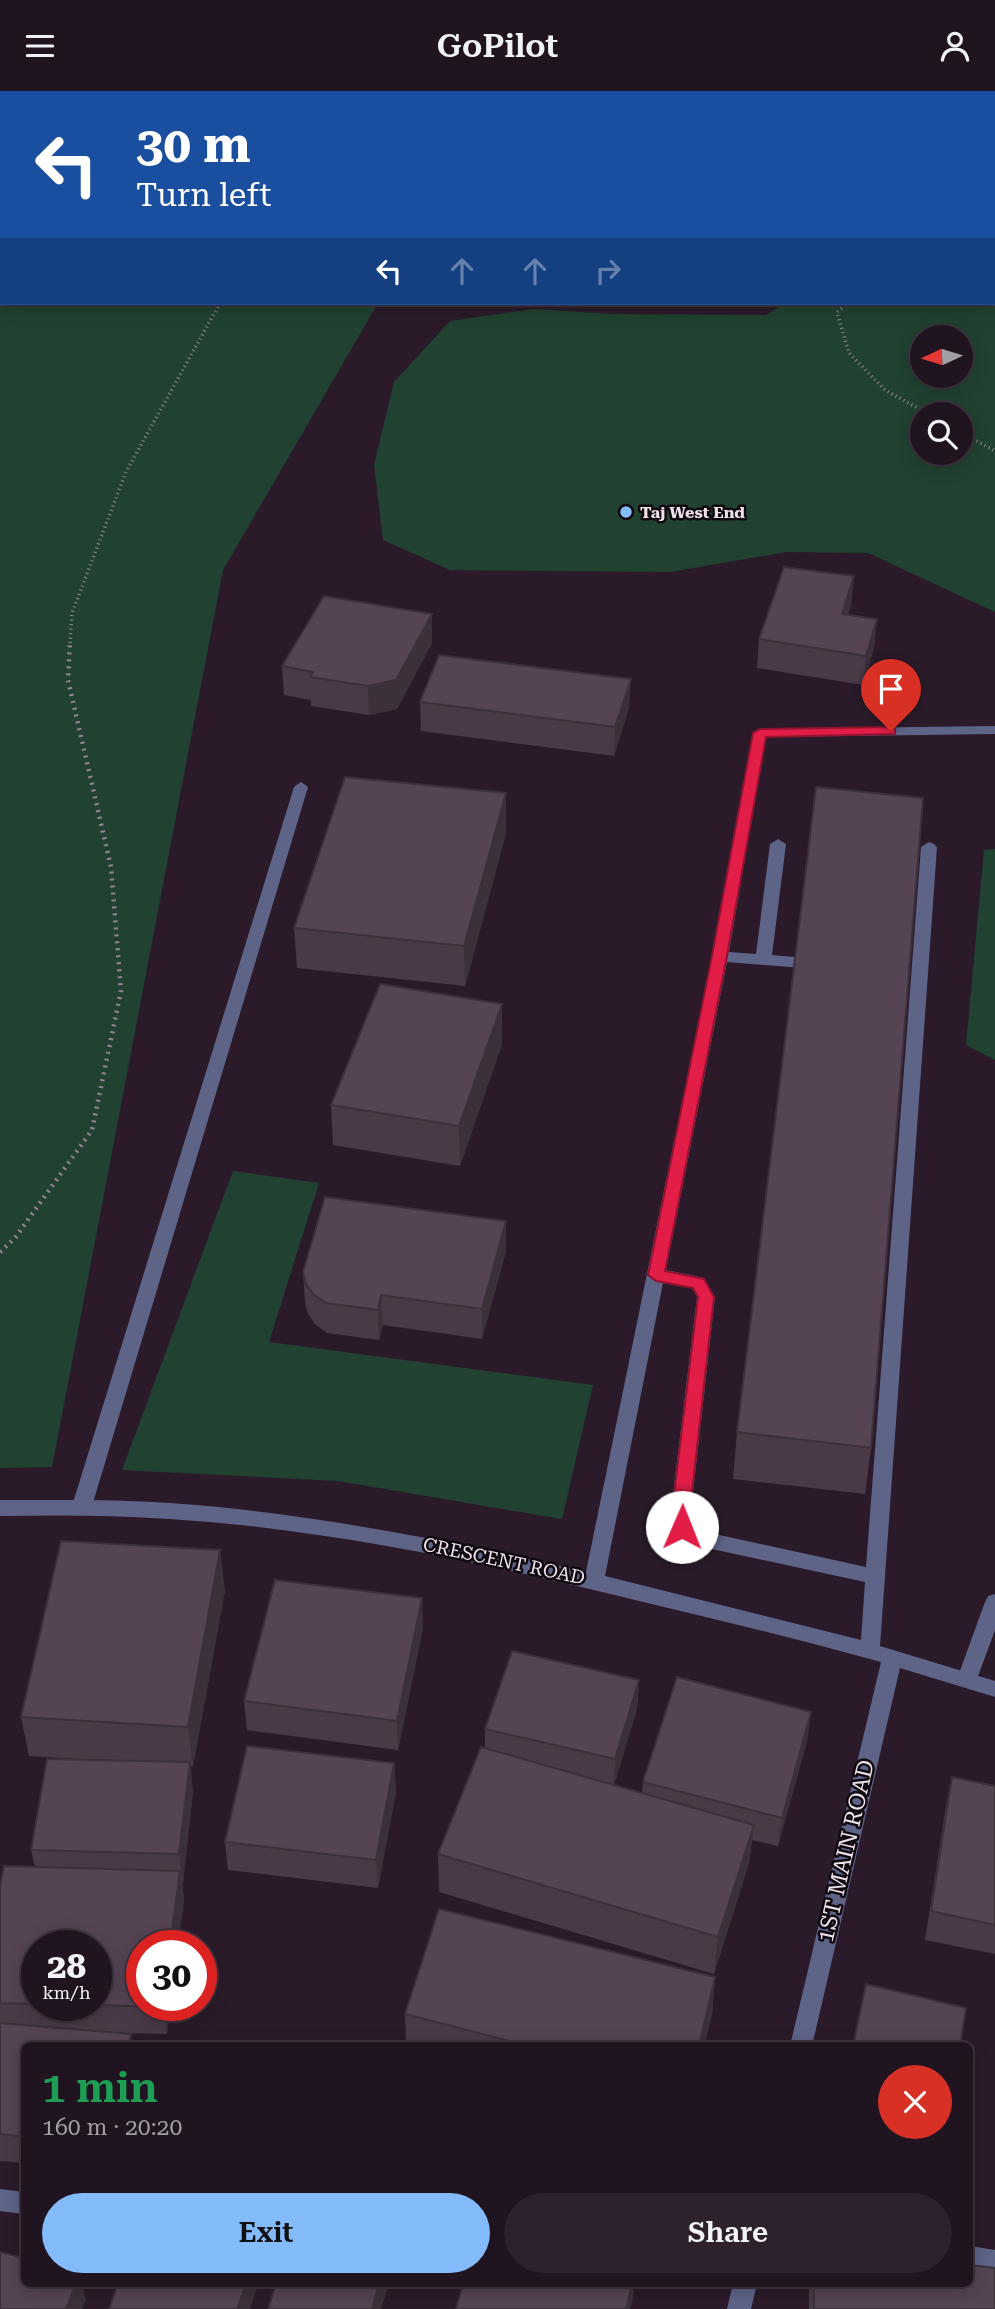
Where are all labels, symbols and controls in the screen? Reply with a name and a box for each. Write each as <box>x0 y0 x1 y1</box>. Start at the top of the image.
icon: menu <box>21 27 59 65</box>
text: GoPilot <box>437 27 558 65</box>
icon: person <box>936 27 974 65</box>
text: 30 m <box>136 117 251 174</box>
icon: left <box>21 119 112 210</box>
text: Turn left <box>136 176 271 214</box>
icon: left <box>370 252 408 290</box>
icon: ahead <box>443 252 481 290</box>
icon: ahead <box>516 252 554 290</box>
icon: right <box>589 252 627 290</box>
north arrow <box>910 325 973 389</box>
map controls <box>910 325 973 465</box>
button: search <box>910 402 973 465</box>
place label: Taj West End <box>640 503 745 522</box>
marker: Taj West End <box>618 504 634 520</box>
pin <box>861 659 921 731</box>
icon: arrive <box>872 670 910 708</box>
position arrow <box>645 1490 719 1564</box>
street label: CRESCENT ROAD <box>421 1533 587 1589</box>
street label: 1ST MAIN ROAD <box>812 1757 880 1945</box>
speed limit sign: 30 <box>126 1930 217 2021</box>
text: 28 <box>47 1946 86 1987</box>
text: km/h <box>42 1982 91 2003</box>
text: 1 min <box>42 2063 158 2112</box>
button: close <box>878 2065 952 2139</box>
text: 160 m · 20:20 <box>42 2114 182 2141</box>
button: Exit <box>42 2193 490 2273</box>
button: Share <box>504 2193 952 2273</box>

